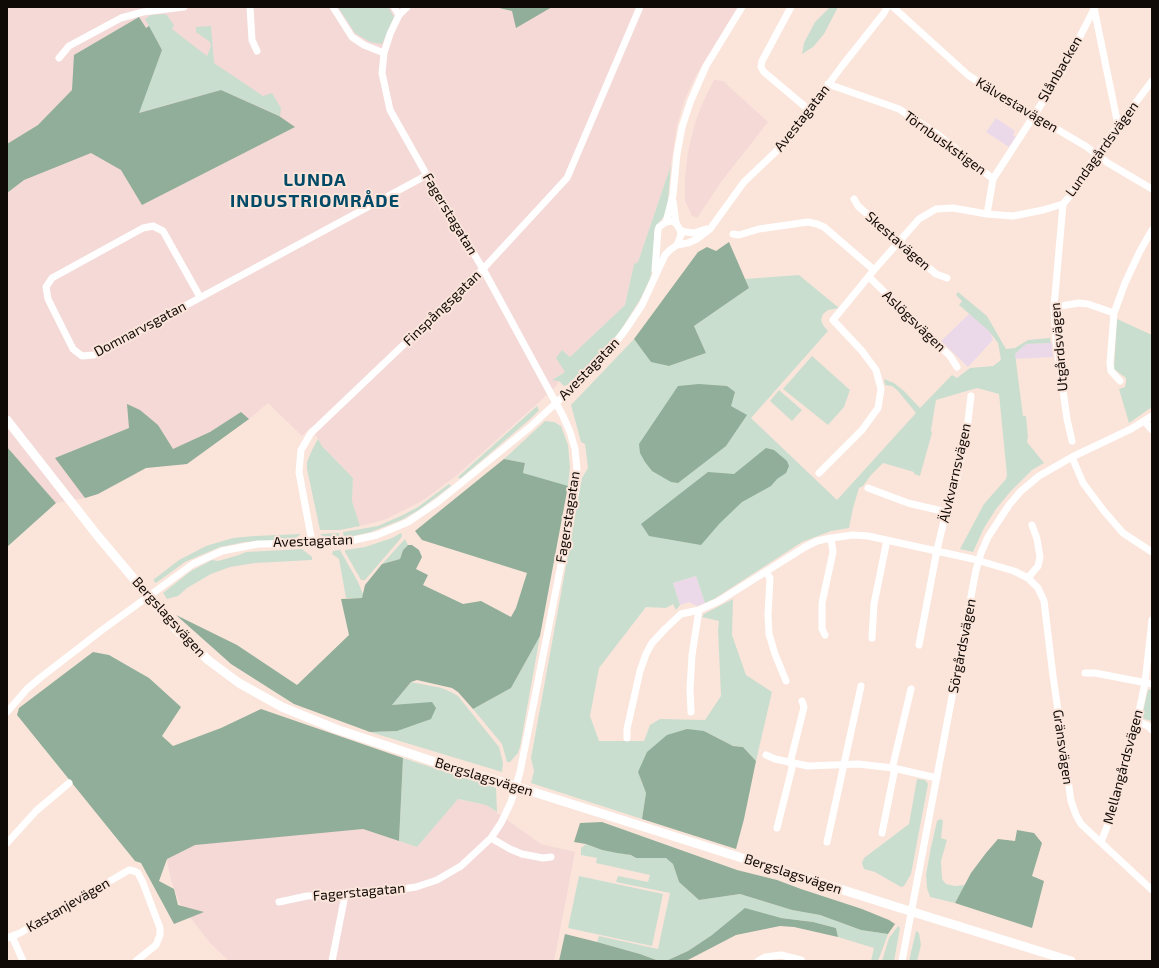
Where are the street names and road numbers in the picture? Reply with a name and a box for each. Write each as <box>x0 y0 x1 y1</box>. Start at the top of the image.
street label: Slånbacken <box>1034 33 1086 105</box>
street label: Kälvestavägen <box>973 74 1061 136</box>
street label: Avestagatan <box>771 81 833 155</box>
street label: Lundagårdsvägen <box>1062 98 1142 200</box>
street label: Törnbuskstigen <box>901 107 989 179</box>
street label: Fagerstagatan <box>419 170 481 258</box>
street label: Skestavägen <box>862 208 934 274</box>
street label: Finspångsgatan <box>400 267 484 349</box>
street label: Aslögsvägen <box>879 287 949 355</box>
street label: Domnarvsgatan <box>91 298 189 360</box>
street label: Utgårdsvägen <box>1047 302 1071 392</box>
street label: Avestagatan <box>555 334 623 404</box>
street label: Älvkvarnsvägen <box>935 422 975 524</box>
street label: Fagerstagatan <box>552 470 584 564</box>
street label: Avestagatan <box>273 531 353 551</box>
street label: Bergslagsvägen <box>129 574 209 660</box>
street label: Sörgårdsvägen <box>945 597 979 695</box>
street label: Gränsvägen <box>1049 708 1077 786</box>
street label: Mellangårdsvägen <box>1100 708 1146 826</box>
street label: Bergslagsvägen <box>433 754 535 800</box>
street label: Bergslagsvägen <box>742 850 844 898</box>
street label: Kastanjevägen <box>23 874 113 936</box>
street label: Fagerstagatan <box>312 880 406 904</box>

